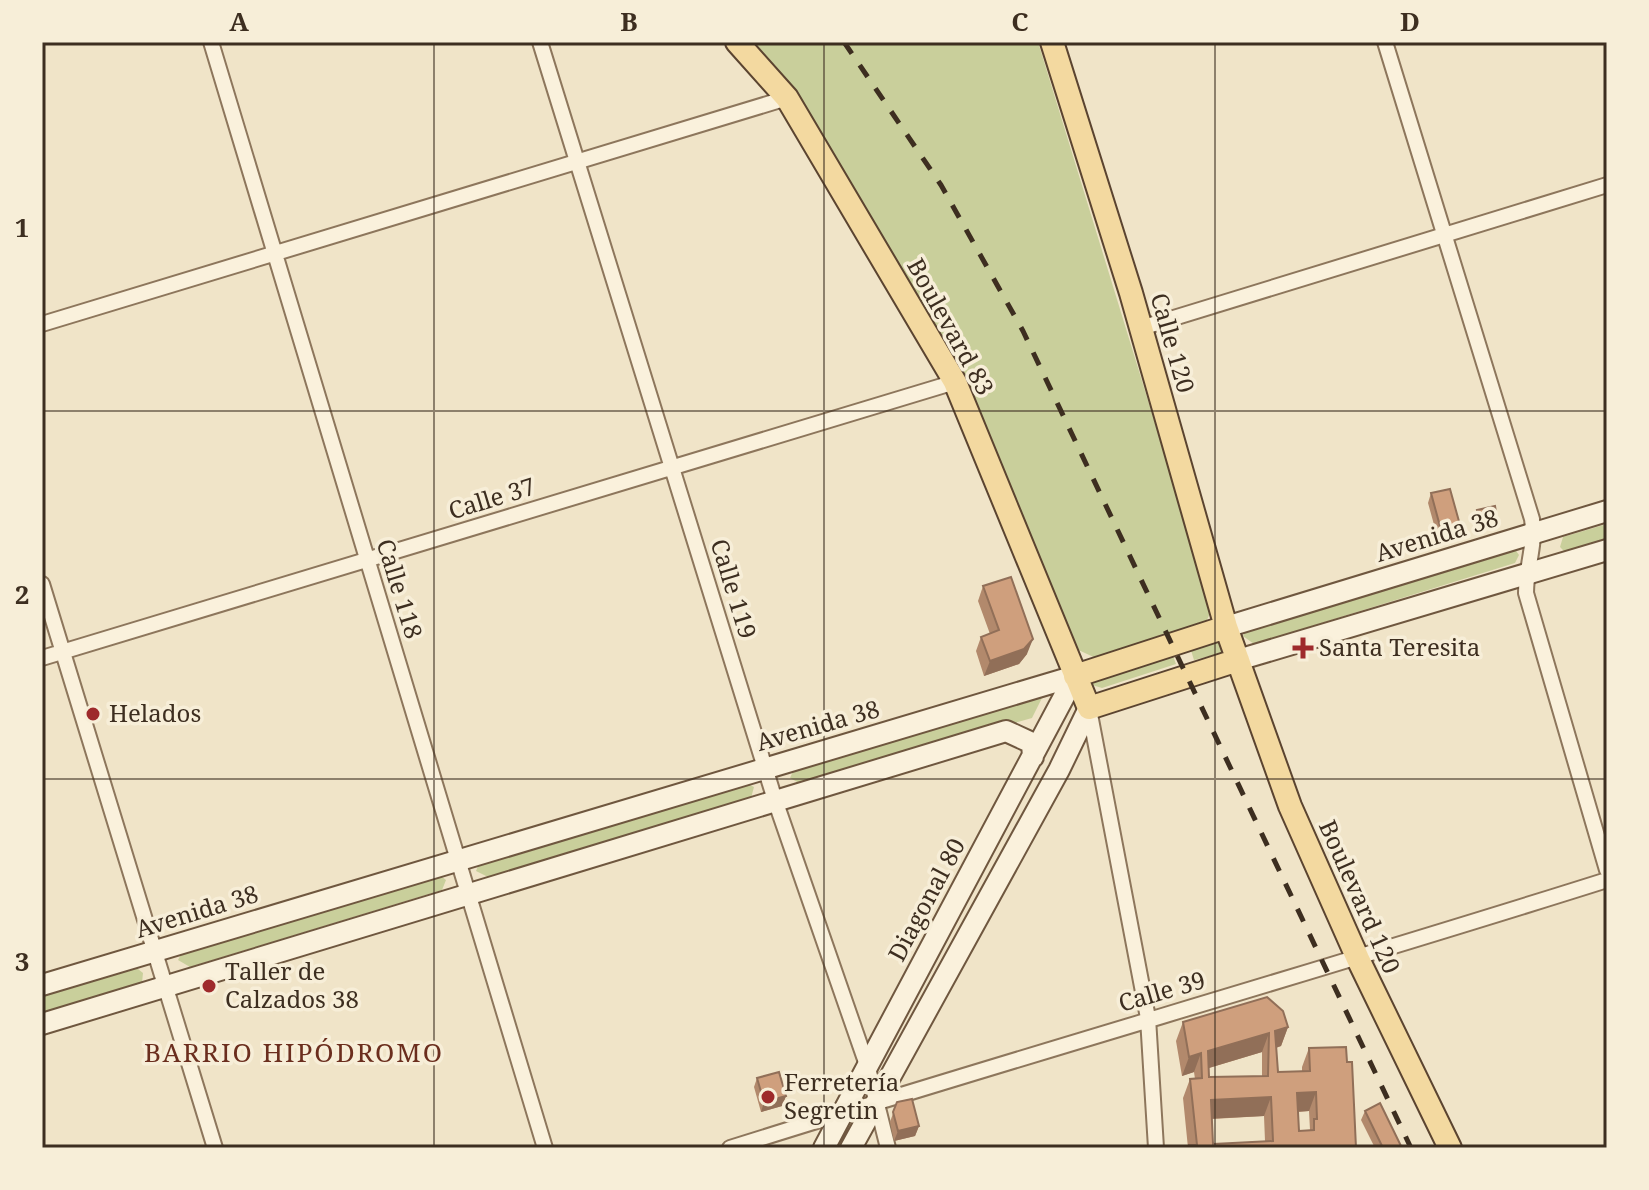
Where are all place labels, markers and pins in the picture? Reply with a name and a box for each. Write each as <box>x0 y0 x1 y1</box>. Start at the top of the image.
place label: Santa Teresita <box>1319 630 1480 663</box>
marker: Santa Teresita <box>1294 639 1312 657</box>
place label: Helados <box>109 696 201 729</box>
marker: Helados <box>84 705 102 723</box>
place label: Taller de Calzados 38 <box>225 954 359 1015</box>
marker: Taller de Calzados 38 <box>200 977 218 995</box>
place label: Ferretería Segretin <box>784 1065 899 1126</box>
marker: Ferretería Segretin <box>759 1088 777 1106</box>

